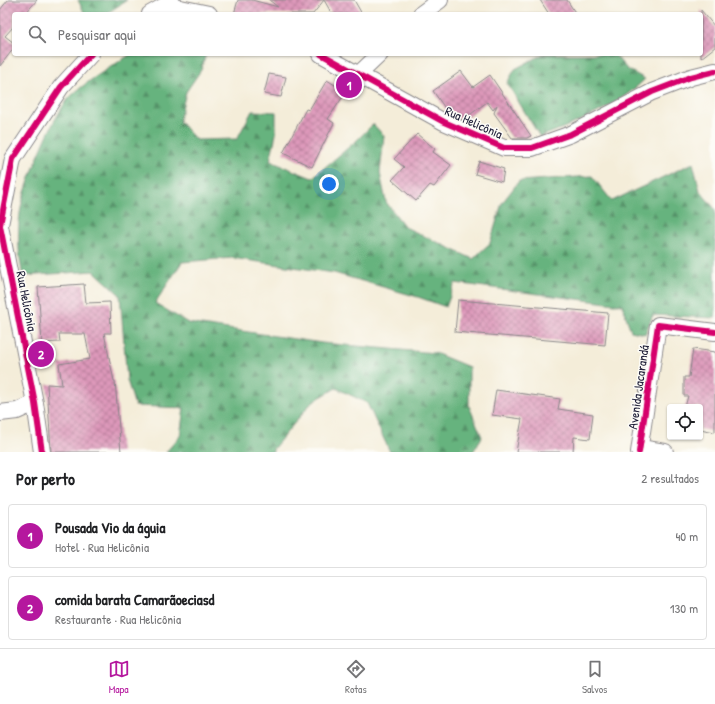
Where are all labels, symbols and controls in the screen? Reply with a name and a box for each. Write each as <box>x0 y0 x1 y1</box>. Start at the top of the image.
search box <box>12 12 703 56</box>
icon: search <box>26 23 48 45</box>
text: Pesquisar aqui <box>58 24 136 45</box>
pin: 1 <box>336 70 362 100</box>
street label: Rua Helicônia <box>442 101 506 143</box>
your location <box>319 174 339 194</box>
street label: Rua Helicônia <box>12 269 42 333</box>
pin: 2 <box>28 339 54 369</box>
street label: Avenida Jacarandá <box>623 344 653 430</box>
map controls <box>667 404 703 440</box>
button: locate <box>667 404 703 440</box>
text: Por perto <box>16 467 75 490</box>
text: 2 resultados <box>641 469 699 487</box>
text: Pousada Vio da águia <box>55 517 165 538</box>
text: 1 <box>28 527 32 545</box>
text: 40 m <box>675 527 698 545</box>
text: Hotel · Rua Helicônia <box>55 538 149 556</box>
text: comida barata Camarãoeciasd <box>55 589 214 610</box>
text: 2 <box>27 599 33 617</box>
text: 130 m <box>670 599 698 617</box>
text: Restaurante · Rua Helicônia <box>55 610 181 628</box>
tab: Mapa <box>108 658 130 696</box>
tab: Rotas <box>345 658 367 696</box>
tab: Salvos <box>582 658 607 696</box>

